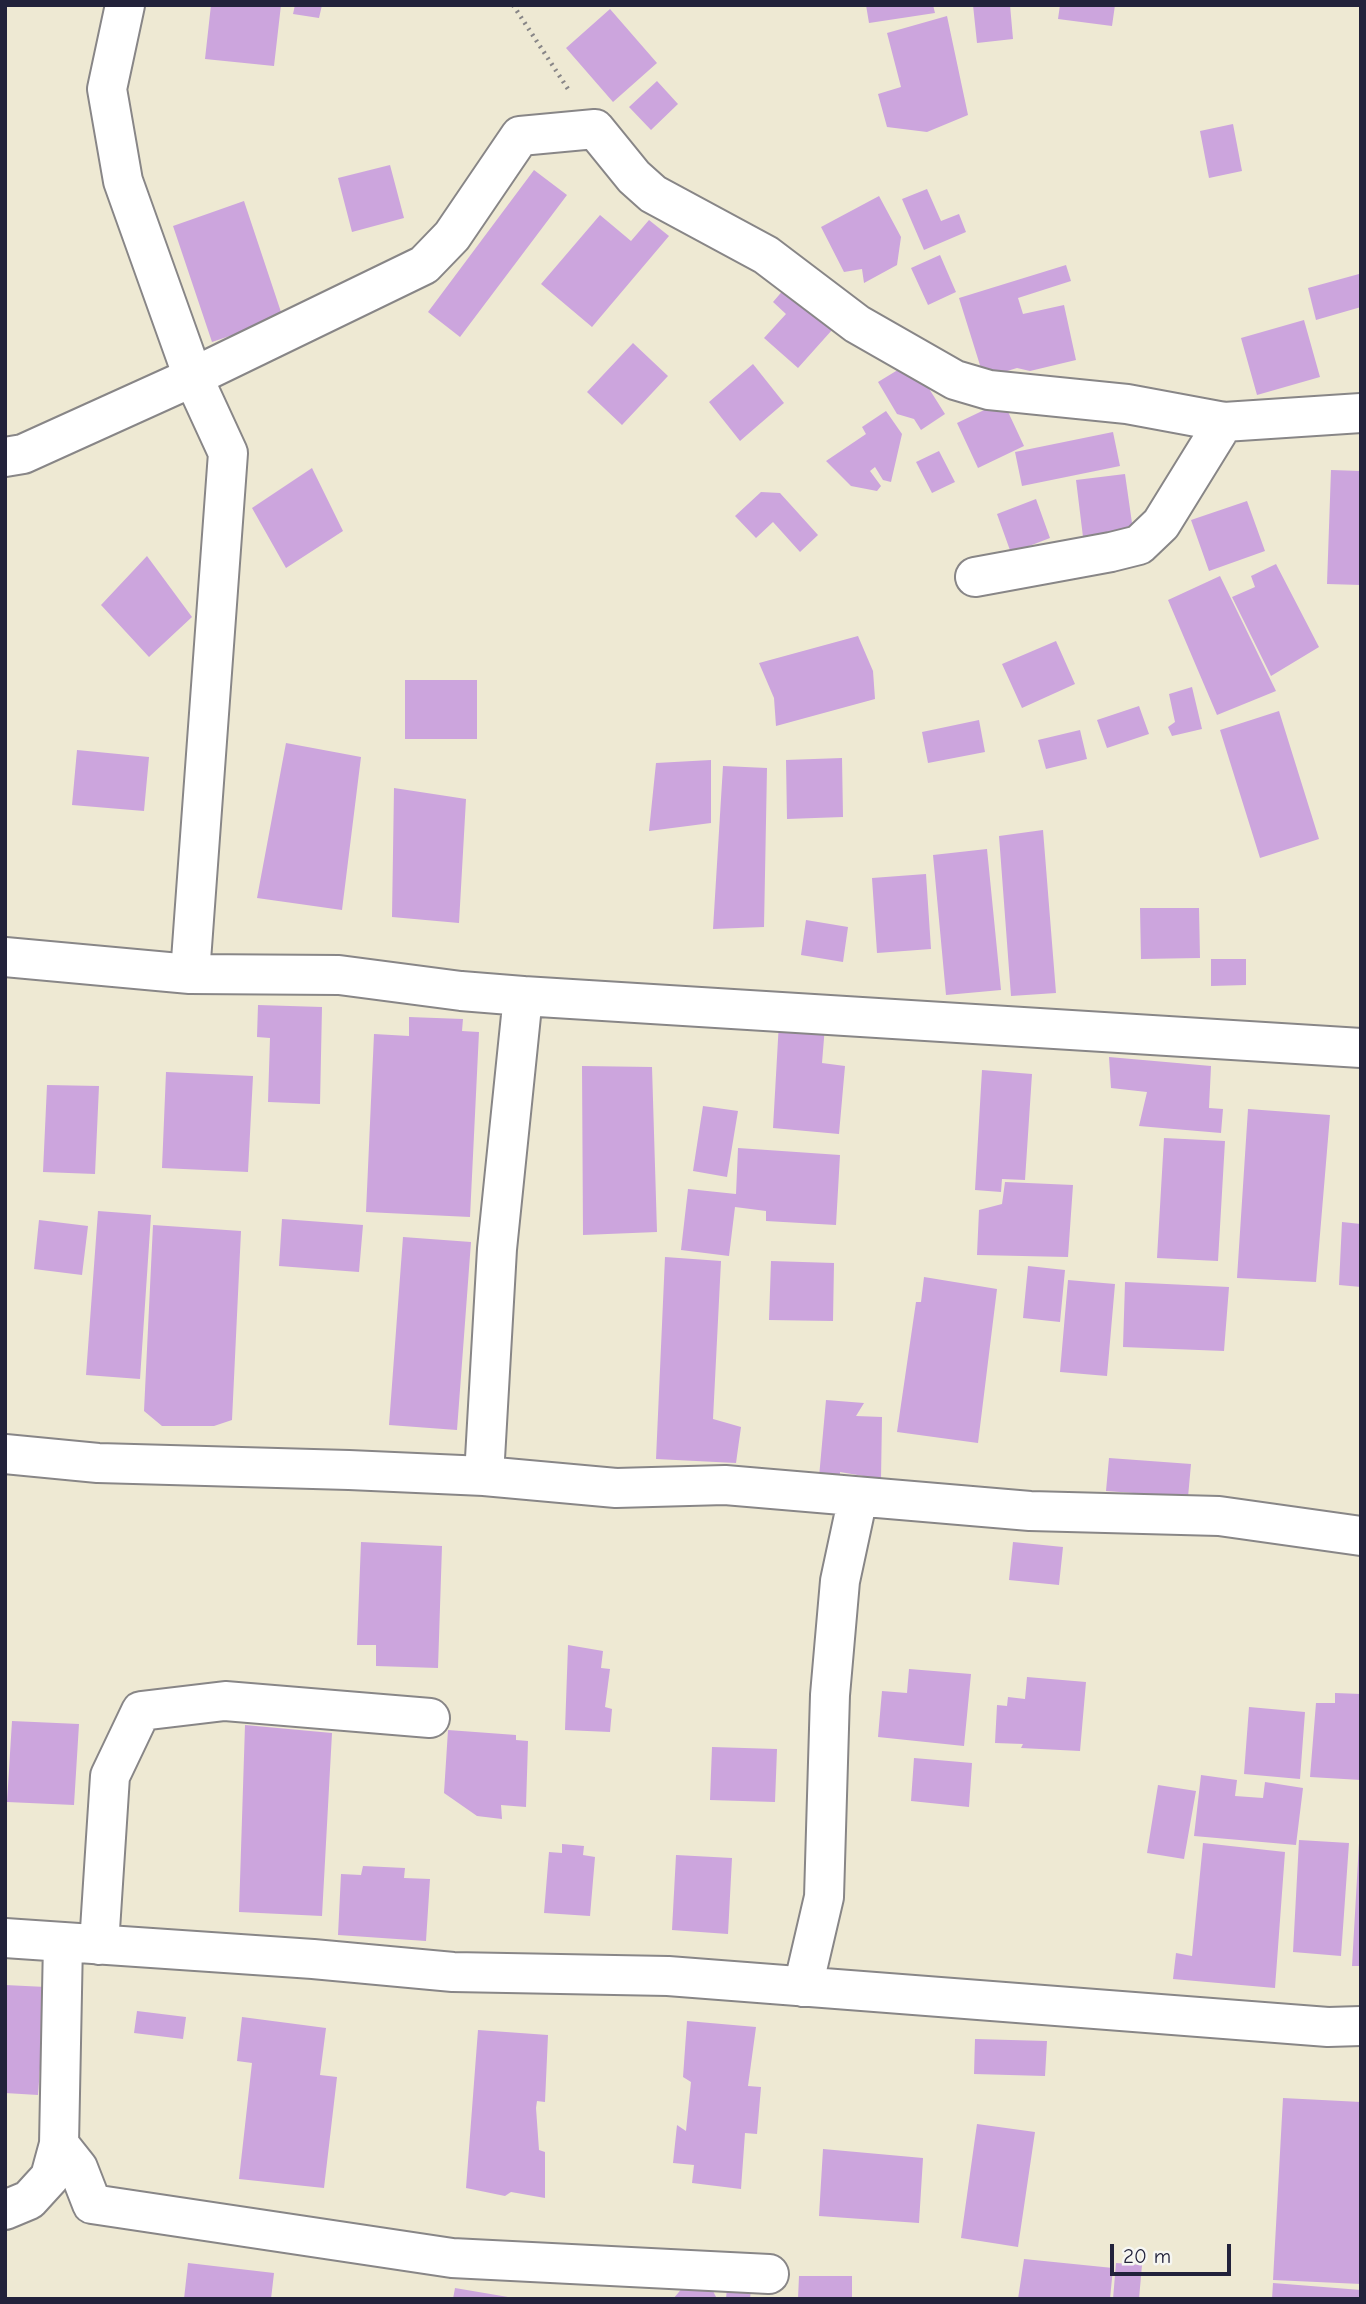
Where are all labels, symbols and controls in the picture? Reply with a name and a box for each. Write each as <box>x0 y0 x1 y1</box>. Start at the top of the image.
scale bar <box>1114 2230 1235 2274</box>
text: 20 m <box>1123 2244 1171 2268</box>

